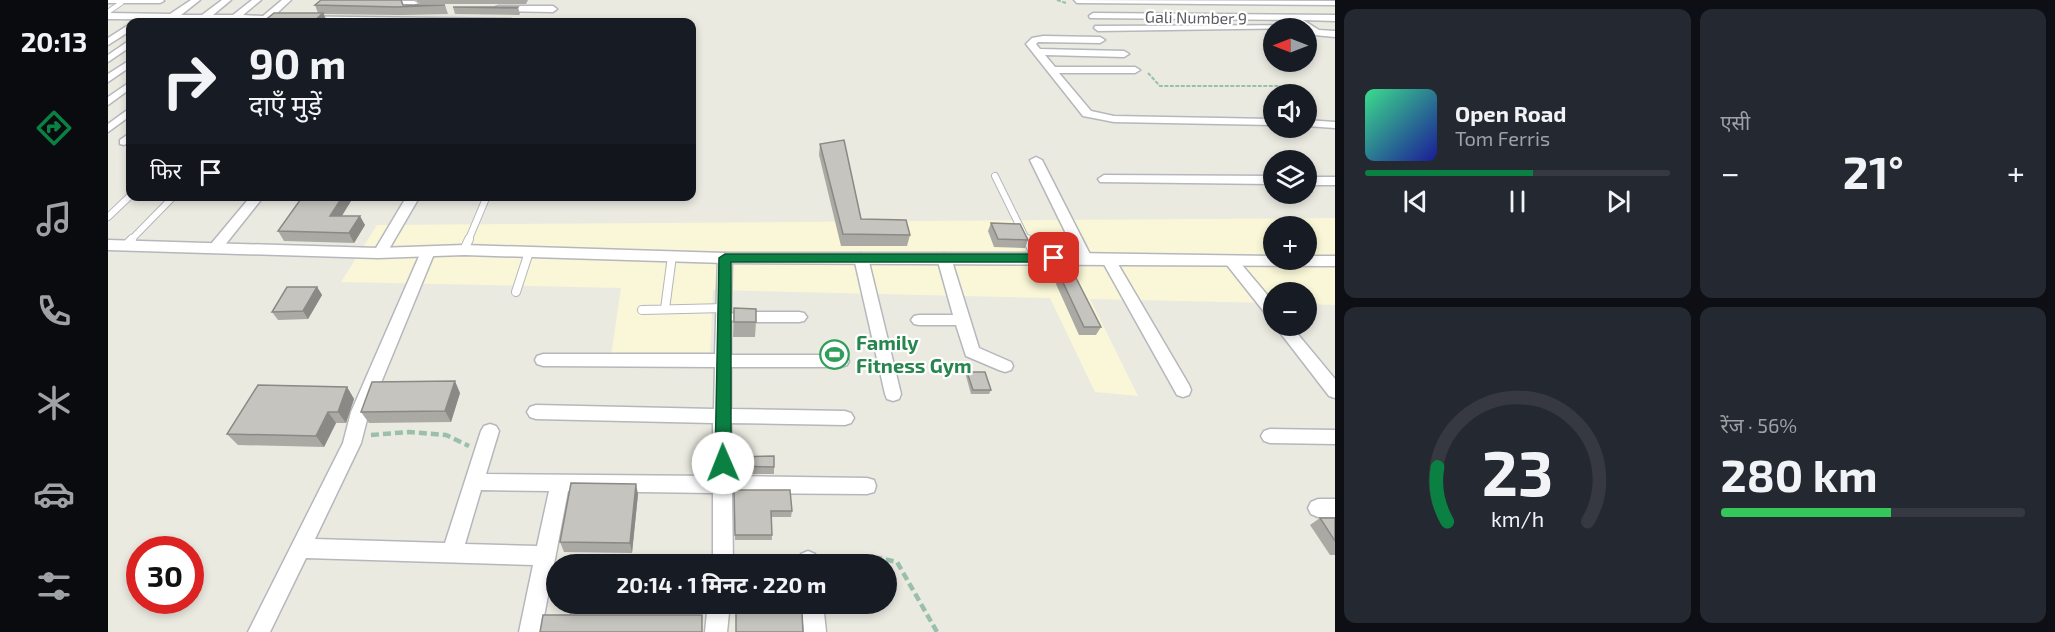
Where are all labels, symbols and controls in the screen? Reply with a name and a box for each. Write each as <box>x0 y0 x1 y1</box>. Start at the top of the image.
street label: Gali Number 9 <box>1145 7 1247 27</box>
north arrow <box>1263 18 1317 72</box>
map controls <box>1263 18 1317 336</box>
text: 20:13 <box>21 25 87 57</box>
text: 90 m <box>249 37 346 87</box>
icon: right <box>150 42 228 120</box>
button: sound <box>1263 84 1317 138</box>
text: दाएँ मुड़ें <box>249 88 322 120</box>
text: Open Road <box>1455 100 1567 126</box>
icon: directions <box>33 107 75 149</box>
text: एसी <box>1721 110 1750 134</box>
text: Tom Ferris <box>1455 126 1550 150</box>
text: 21° <box>1843 144 1904 198</box>
button: layers <box>1263 150 1317 204</box>
text: − <box>1721 152 1740 192</box>
text: + <box>2007 152 2025 192</box>
icon: arrive <box>194 156 227 189</box>
text: फिर <box>150 157 182 183</box>
icon: previous <box>1399 185 1432 218</box>
icon: pause <box>1501 185 1534 218</box>
icon: next <box>1602 185 1635 218</box>
icon: music <box>33 198 75 240</box>
button: + <box>1263 216 1317 270</box>
pin <box>1028 232 1079 283</box>
icon: arrive <box>1037 241 1070 274</box>
button: − <box>1263 282 1317 336</box>
icon: phone <box>33 290 75 332</box>
place label: Family Fitness Gym <box>856 330 972 378</box>
sports icon: Family Fitness Gym <box>819 338 851 370</box>
icon: climate <box>33 382 75 424</box>
text: रेंज · 56% <box>1721 413 1797 437</box>
position arrow <box>691 431 755 495</box>
text: 23 <box>1481 434 1553 509</box>
text: 280 km <box>1721 447 1878 501</box>
icon: car <box>33 473 75 515</box>
text: km/h <box>1491 506 1544 531</box>
speed limit sign: 30 <box>126 536 204 614</box>
icon: filters <box>33 565 75 607</box>
text: 20:14 · 1 मिनट · 220 m <box>617 571 826 597</box>

